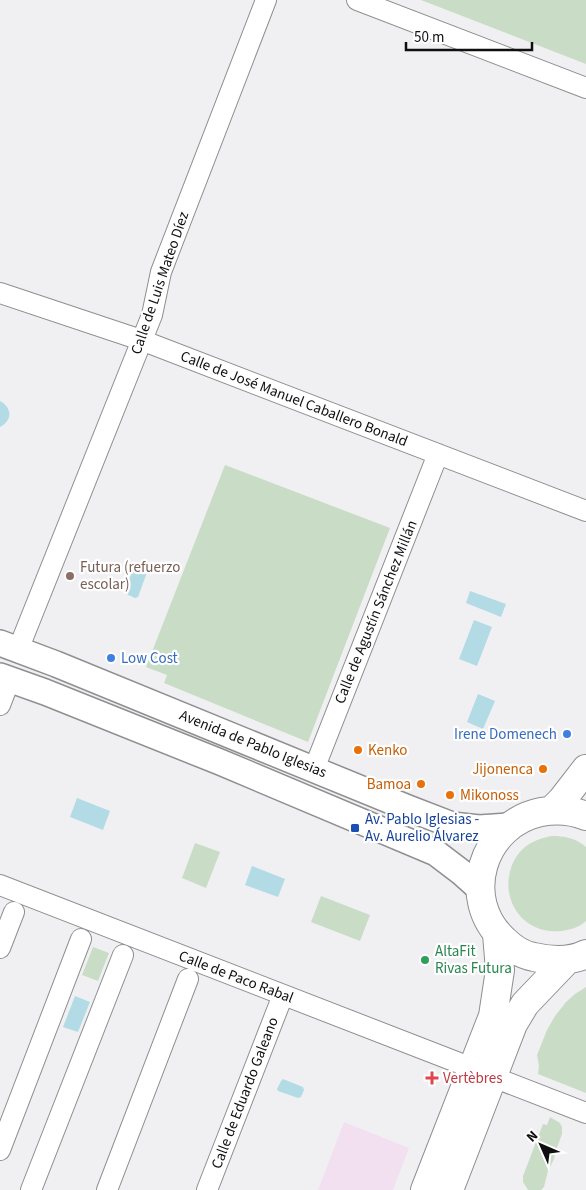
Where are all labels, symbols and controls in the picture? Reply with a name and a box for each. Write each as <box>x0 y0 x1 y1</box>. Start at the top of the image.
scale bar <box>406 20 532 52</box>
text: 50 m <box>414 27 444 48</box>
street label: Calle de Luis Mateo Díez <box>126 209 194 357</box>
street label: Calle de José Manuel Caballero Bonald <box>177 346 411 452</box>
street label: Calle de Agustín Sánchez Millán <box>329 517 423 707</box>
place label: Futura (refuerzo escolar) <box>80 557 180 595</box>
marker: Futura (refuerzo escolar) <box>64 570 76 582</box>
place label: Low Cost <box>121 648 178 669</box>
marker: Low Cost <box>105 652 117 664</box>
street label: Avenida de Pablo Iglesias <box>176 705 330 783</box>
place label: Irene Domenech <box>454 724 557 745</box>
marker: Irene Domenech <box>561 728 573 740</box>
place label: Kenko <box>368 740 408 761</box>
marker: Kenko <box>352 744 364 756</box>
place label: Jijonenca <box>472 759 533 780</box>
marker: Jijonenca <box>537 763 549 775</box>
place label: Bamoa <box>367 774 411 795</box>
marker: Bamoa <box>415 778 427 790</box>
place label: Mikonoss <box>460 785 519 806</box>
marker: Mikonoss <box>444 789 456 801</box>
place label: Av. Pablo Iglesias - Av. Aurelio Álvarez <box>365 809 480 847</box>
marker: Av. Pablo Iglesias - Av. Aurelio Álvarez <box>349 822 361 834</box>
place label: AltaFit Rivas Futura <box>435 941 512 979</box>
street label: Calle de Paco Rabal <box>175 945 297 1009</box>
marker: AltaFit Rivas Futura <box>419 954 431 966</box>
street label: Calle de Eduardo Galeano <box>206 1014 284 1172</box>
place label: Vertèbres <box>443 1068 503 1089</box>
marker: Vertèbres <box>425 1071 439 1085</box>
north arrow <box>516 1120 566 1170</box>
text: N <box>522 1126 543 1147</box>

